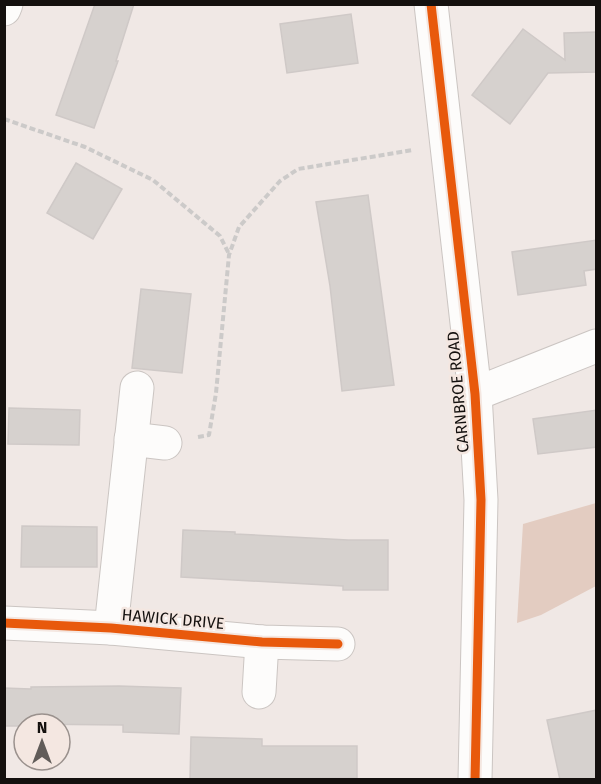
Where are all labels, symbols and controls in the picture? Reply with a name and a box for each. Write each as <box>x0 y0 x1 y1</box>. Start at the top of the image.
street label: CARNBROE ROAD <box>443 331 473 453</box>
street label: HAWICK DRIVE <box>121 605 225 633</box>
north arrow <box>12 712 72 772</box>
text: N <box>37 718 47 737</box>

